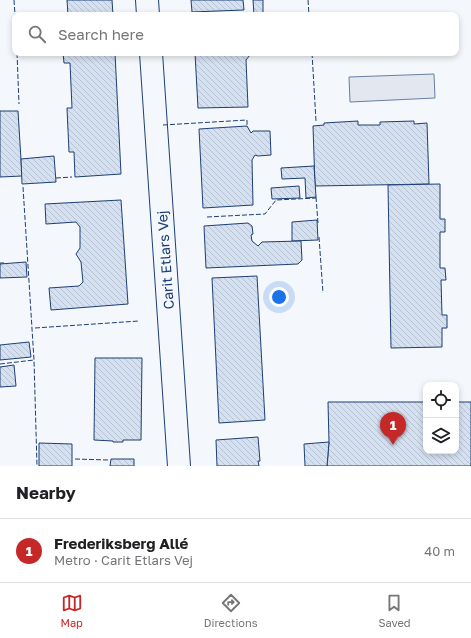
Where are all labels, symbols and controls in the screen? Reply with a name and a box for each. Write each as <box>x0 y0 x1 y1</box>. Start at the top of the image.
search box <box>12 12 459 56</box>
icon: search <box>26 23 48 45</box>
text: Search here <box>58 25 144 43</box>
street label: Carit Etlars Vej <box>153 210 177 310</box>
your location <box>269 287 289 307</box>
map controls <box>423 382 459 454</box>
button: locate <box>423 382 459 418</box>
pin: 1 <box>380 412 406 445</box>
button: layers <box>423 418 459 454</box>
text: Nearby <box>16 482 76 503</box>
text: Frederiksberg Allé <box>54 534 188 552</box>
text: 1 <box>26 543 32 559</box>
text: 40 m <box>424 543 455 559</box>
text: Metro · Carit Etlars Vej <box>54 552 193 568</box>
tab: Map <box>60 592 83 629</box>
tab: Directions <box>204 592 258 629</box>
tab: Saved <box>378 592 411 629</box>

